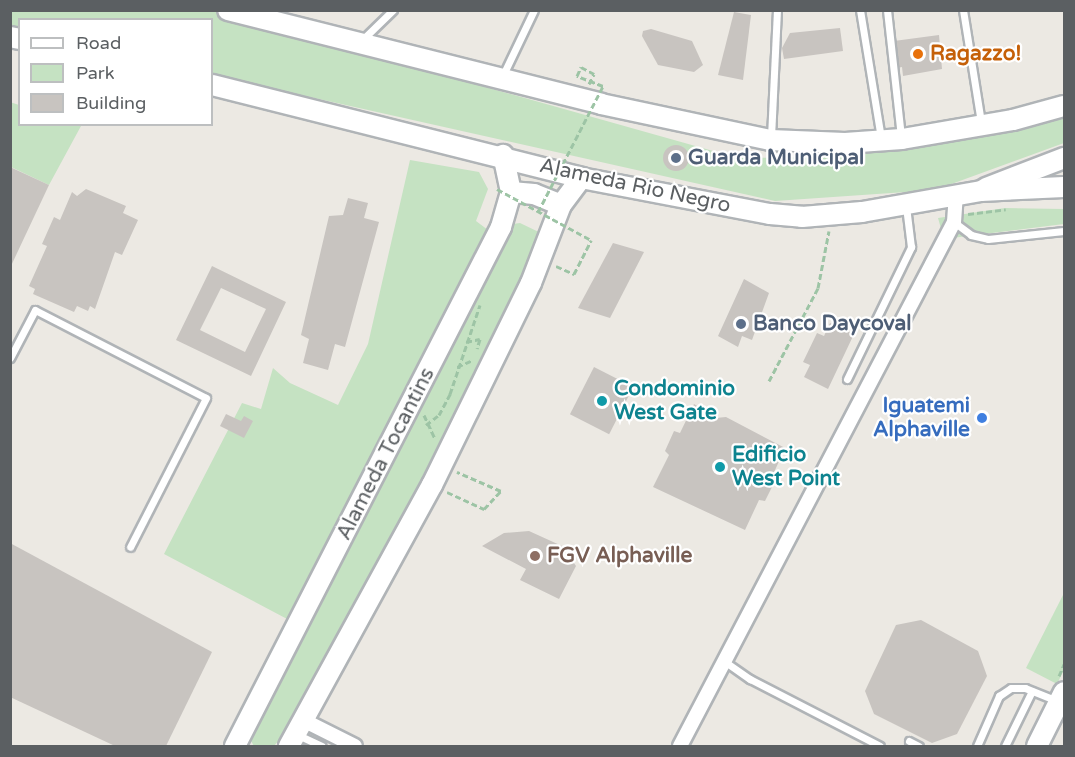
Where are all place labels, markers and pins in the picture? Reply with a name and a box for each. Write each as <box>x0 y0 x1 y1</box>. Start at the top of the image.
place label: Ragazzo! <box>930 41 1021 67</box>
marker: Ragazzo! <box>911 47 925 61</box>
place label: Guarda Municipal <box>688 145 864 171</box>
marker: Guarda Municipal <box>669 151 683 165</box>
place label: Banco Daycoval <box>753 311 912 337</box>
marker: Banco Daycoval <box>734 317 748 331</box>
place label: Condominio West Gate <box>614 376 735 426</box>
place label: Iguatemi Alphaville <box>873 393 970 443</box>
marker: Condominio West Gate <box>595 394 609 408</box>
marker: Iguatemi Alphaville <box>975 411 989 425</box>
place label: Edificio West Point <box>732 442 840 492</box>
marker: Edificio West Point <box>713 460 727 474</box>
place label: FGV Alphaville <box>547 543 692 569</box>
marker: FGV Alphaville <box>528 549 542 563</box>

